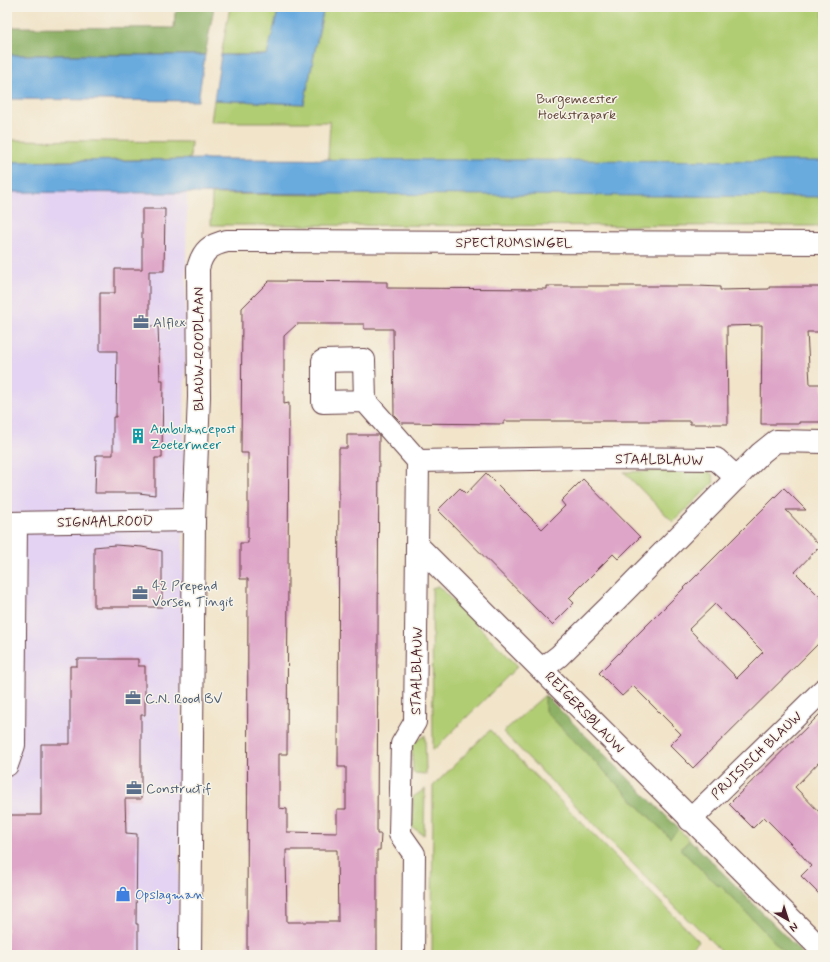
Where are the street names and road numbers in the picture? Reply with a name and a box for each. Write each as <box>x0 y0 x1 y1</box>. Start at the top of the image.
street label: SPECTRUMSINGEL <box>456 234 573 252</box>
street label: BLAUW-ROODLAAN <box>190 287 208 411</box>
street label: STAALBLAUW <box>615 450 703 470</box>
street label: SIGNAALROOD <box>57 512 153 532</box>
street label: STAALBLAUW <box>407 627 427 715</box>
street label: REIGERSBLAUW <box>541 668 628 758</box>
street label: PRUISISCH BLAUW <box>707 707 806 804</box>

